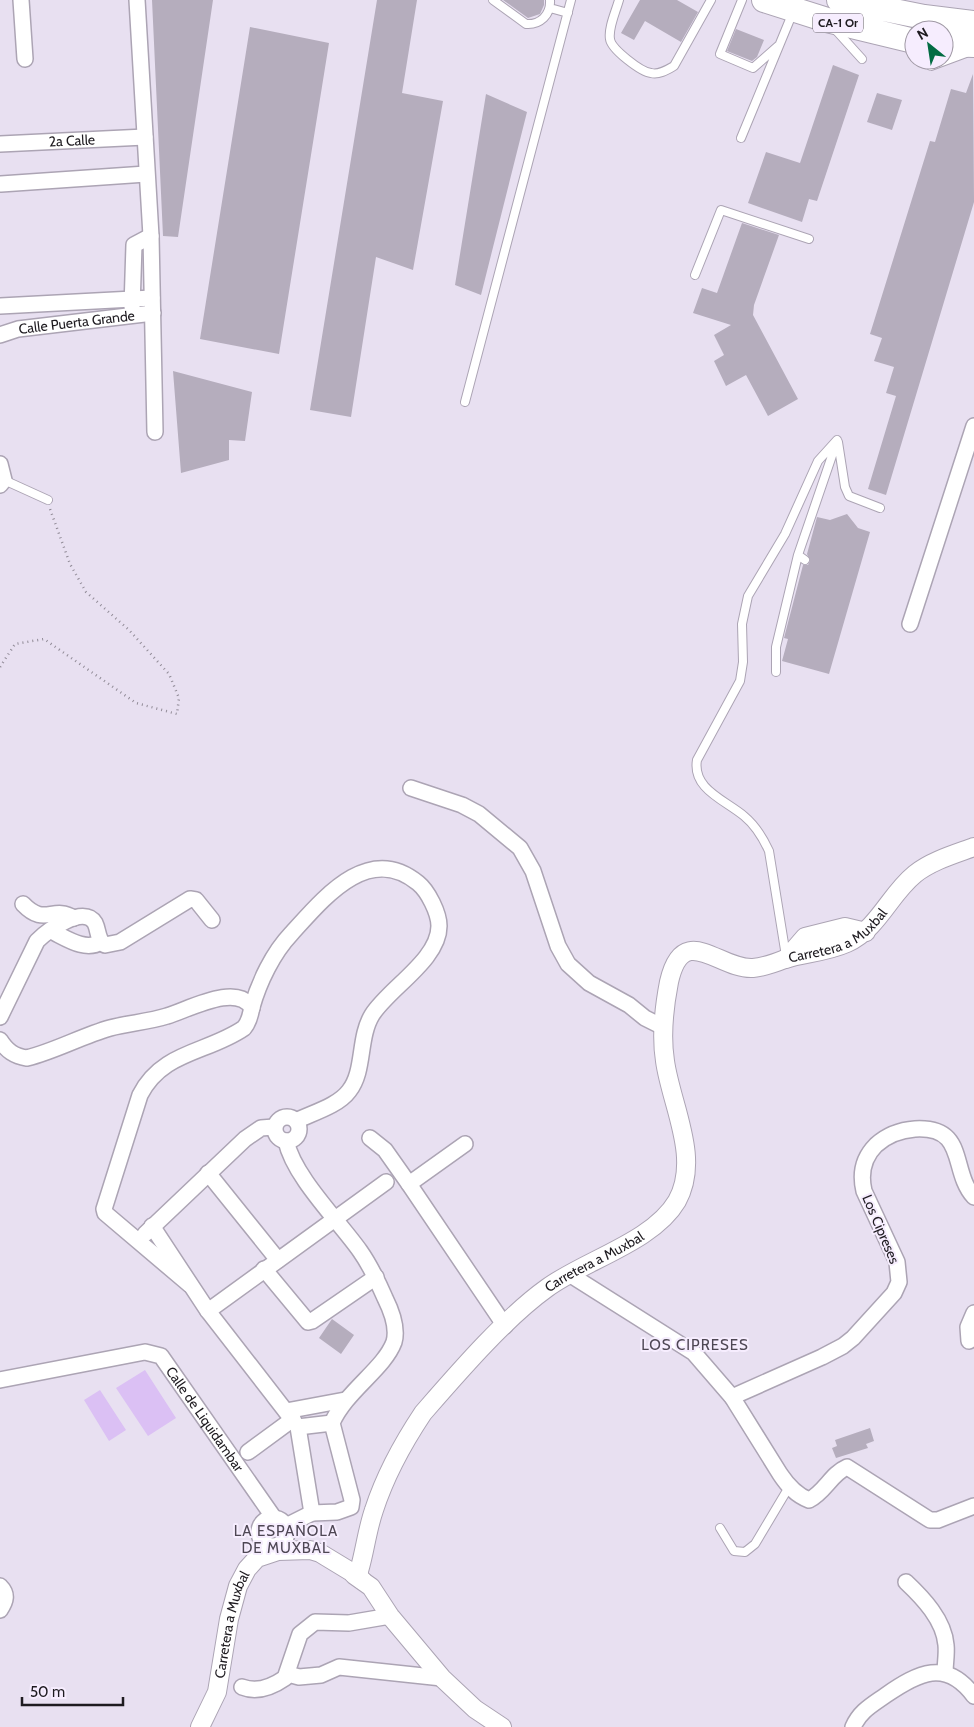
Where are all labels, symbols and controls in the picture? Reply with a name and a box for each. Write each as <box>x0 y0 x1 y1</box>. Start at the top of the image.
road number: CA-1 Or <box>813 13 863 32</box>
north arrow <box>904 20 954 70</box>
text: N <box>914 23 931 44</box>
street label: 2a Calle <box>48 130 95 151</box>
street label: Calle Puerta Grande <box>18 306 136 338</box>
street label: Carretera a Muxbal <box>787 904 891 967</box>
street label: Los Cipreses <box>858 1192 904 1267</box>
street label: Carretera a Muxbal <box>541 1227 648 1296</box>
district label: LOS CIPRESES <box>641 1336 749 1354</box>
street label: Calle de Liquidambar <box>162 1363 248 1476</box>
district label: LA ESPAÑOLA DE MUXBAL <box>234 1522 338 1557</box>
street label: Carretera a Muxbal <box>210 1567 254 1680</box>
scale bar <box>22 1674 124 1706</box>
text: 50 m <box>30 1683 65 1701</box>

